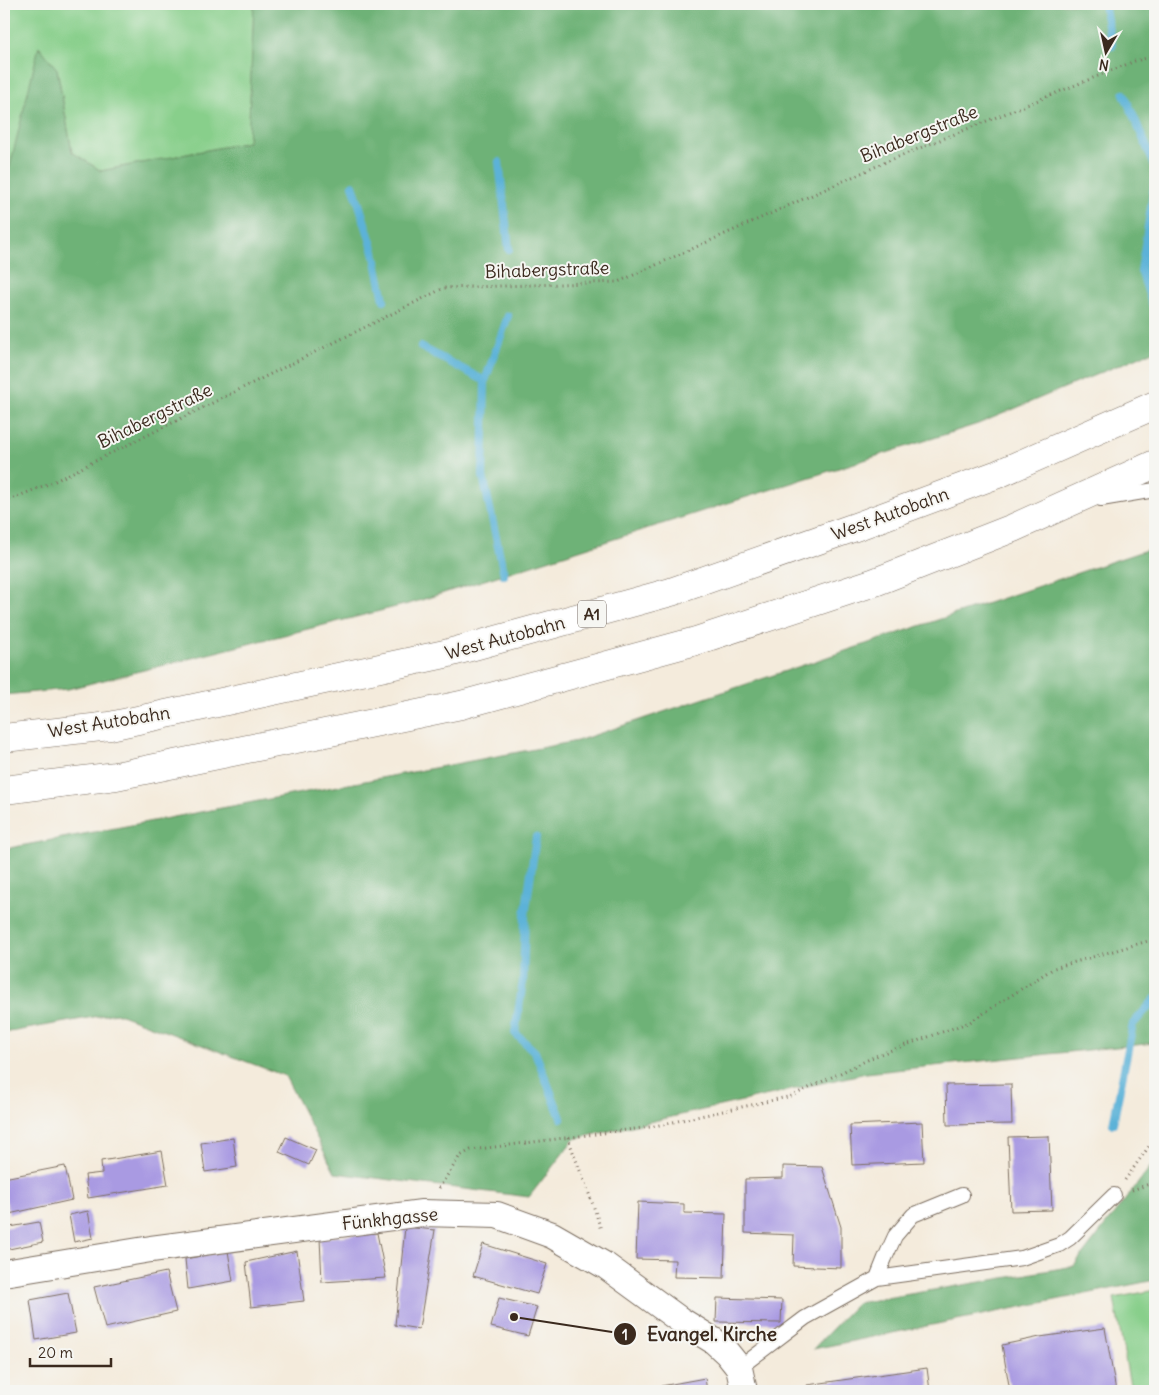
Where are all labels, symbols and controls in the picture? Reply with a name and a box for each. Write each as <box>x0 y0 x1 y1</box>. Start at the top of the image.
north arrow <box>1082 28 1132 78</box>
text: N <box>1098 55 1110 74</box>
street label: Bihabergstraße <box>857 100 981 168</box>
street label: Bihabergstraße <box>484 256 610 283</box>
street label: Bihabergstraße <box>94 378 216 453</box>
street label: West Autobahn <box>828 482 952 545</box>
road number: A1 <box>578 600 606 628</box>
street label: West Autobahn <box>442 610 567 665</box>
street label: West Autobahn <box>46 701 172 743</box>
street label: Fünkhgasse <box>341 1202 439 1235</box>
callout: Evangel. Kirche <box>612 1317 787 1351</box>
text: Evangel. Kirche <box>647 1322 777 1346</box>
text: 1 <box>622 1325 628 1344</box>
scale bar <box>30 1335 111 1367</box>
text: 20 m <box>38 1343 73 1362</box>

